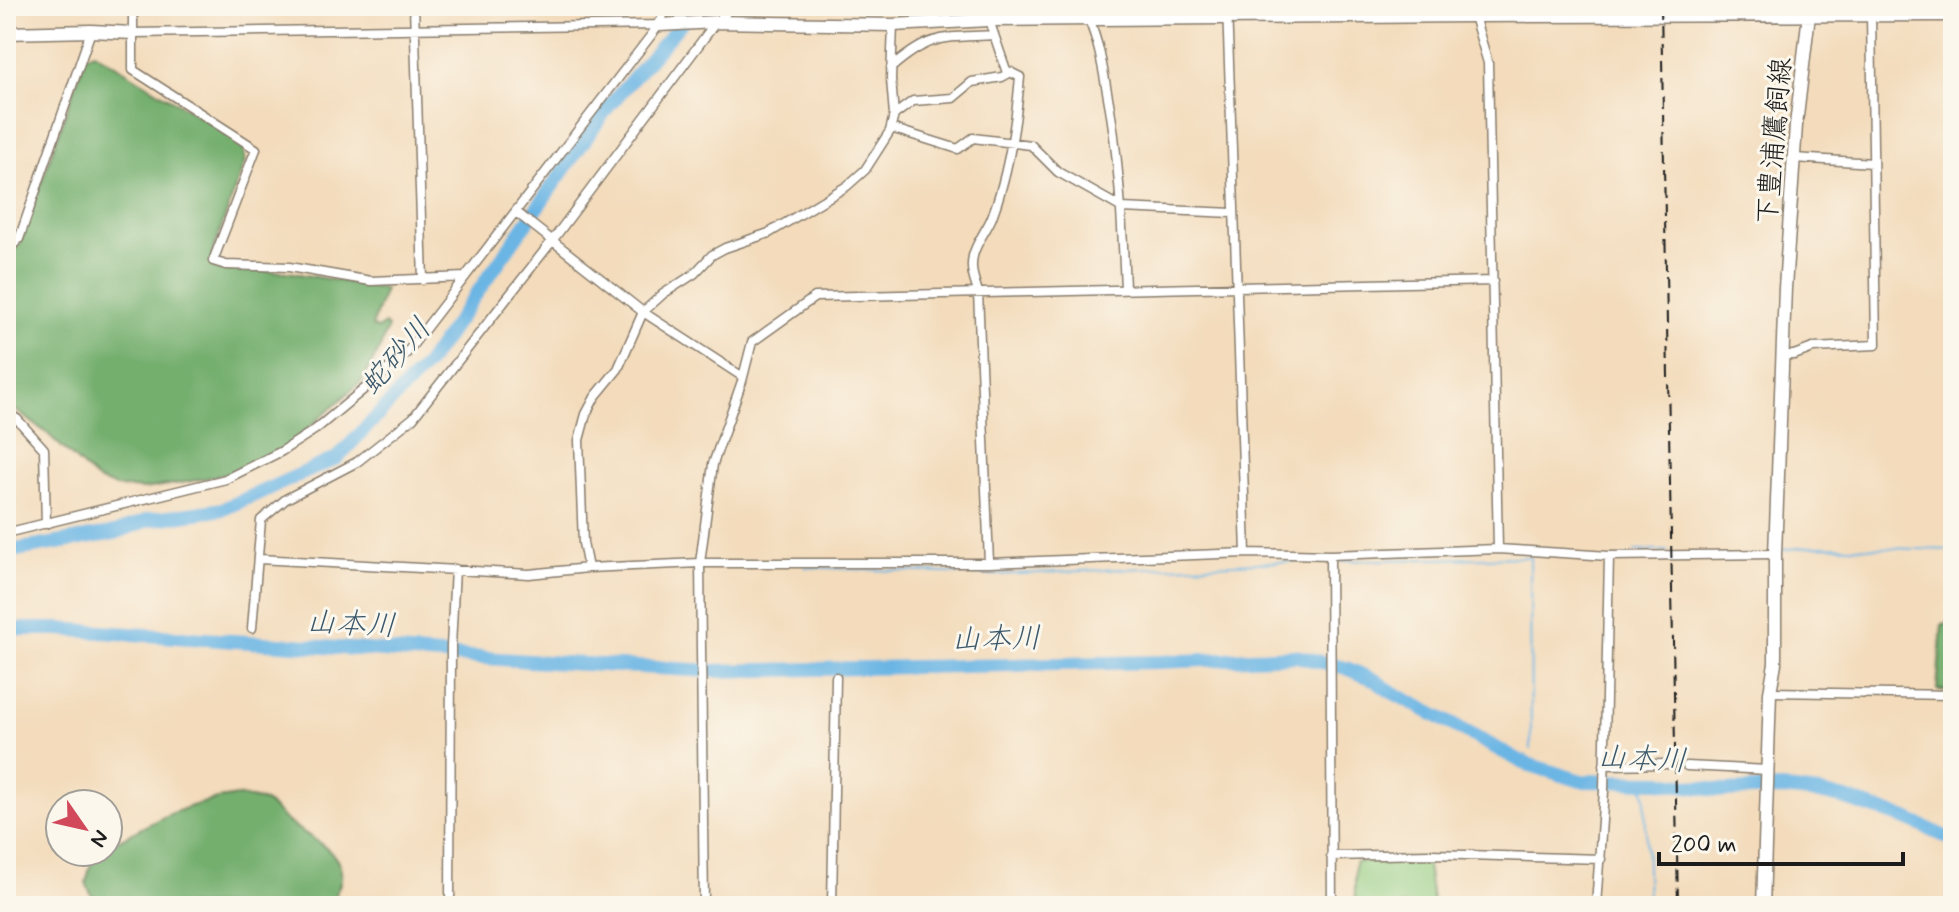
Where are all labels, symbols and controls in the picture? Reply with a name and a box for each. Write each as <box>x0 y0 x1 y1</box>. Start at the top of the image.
street label: 下豊浦鷹飼線 <box>1750 56 1801 227</box>
water label: 蛇砂川 <box>352 310 440 404</box>
water label: 山本川 <box>305 603 397 646</box>
water label: 山本川 <box>951 619 1041 660</box>
water label: 山本川 <box>1596 738 1688 781</box>
north arrow <box>44 788 124 868</box>
scale bar <box>1659 816 1903 866</box>
text: N <box>83 824 115 852</box>
text: 200 m <box>1671 830 1737 861</box>

